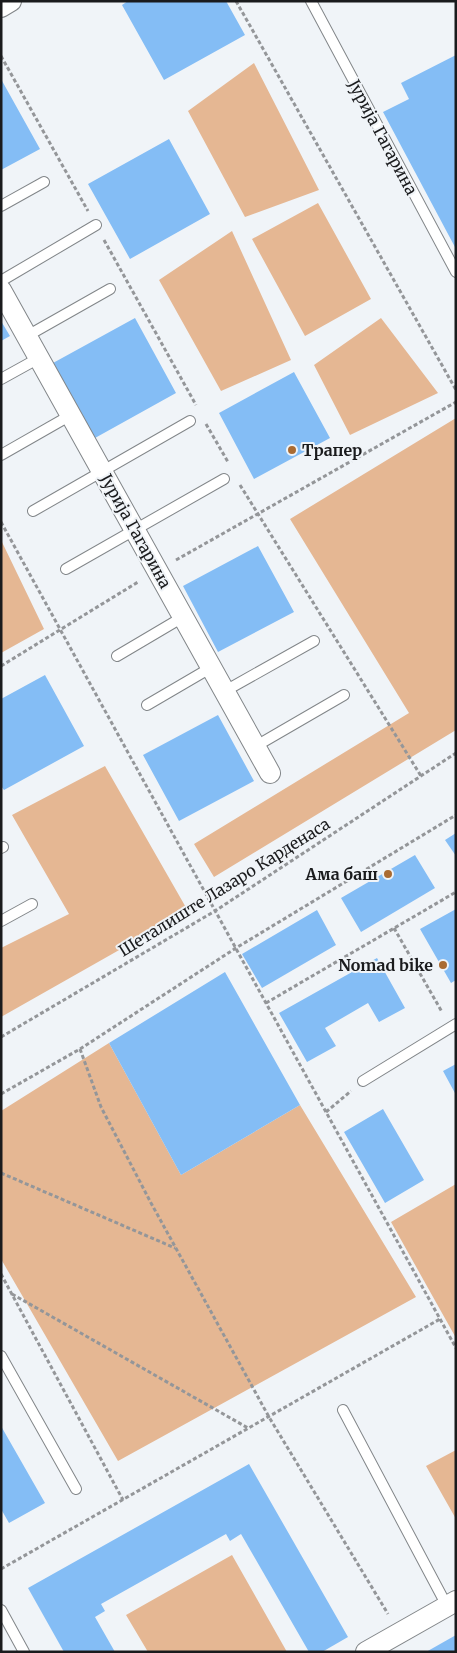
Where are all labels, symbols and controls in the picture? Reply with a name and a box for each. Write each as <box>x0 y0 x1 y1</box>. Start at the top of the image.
street label: Јурија Гагарина <box>344 75 422 198</box>
place label: Трапер <box>302 440 362 460</box>
marker: Трапер <box>286 444 298 456</box>
street label: Јурија Гагарина <box>96 469 176 592</box>
street label: Шеталиште Лазаро Карденаса <box>115 813 334 961</box>
place label: Ама баш <box>305 864 378 884</box>
marker: Ама баш <box>382 868 394 880</box>
place label: Nomad bike <box>338 955 433 975</box>
marker: Nomad bike <box>437 959 449 971</box>

